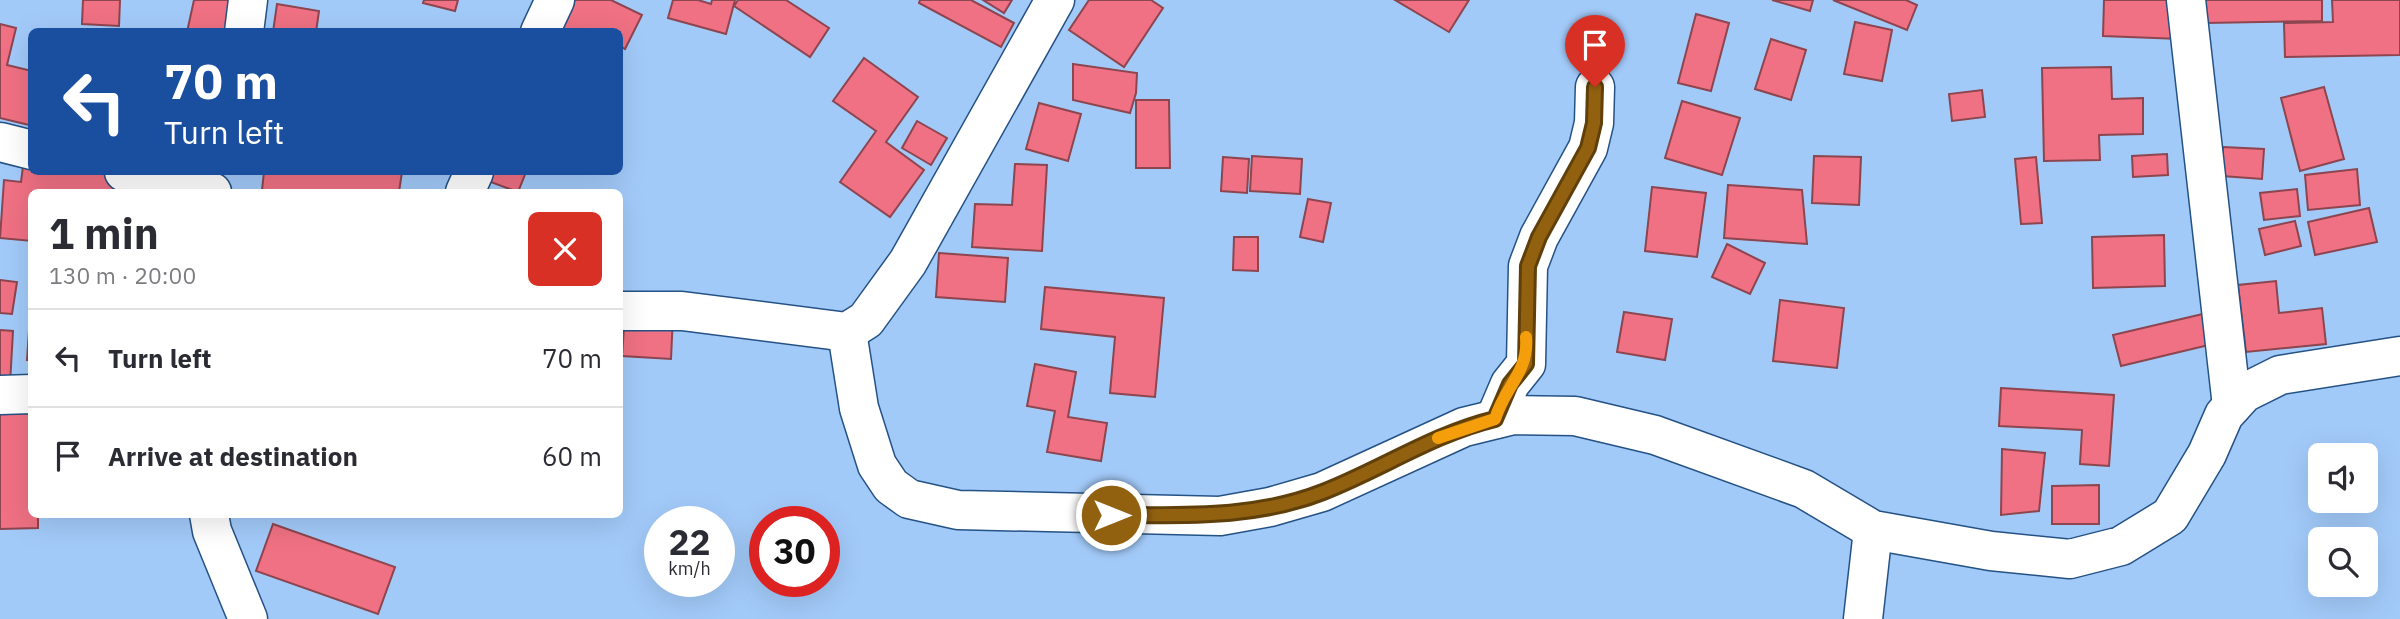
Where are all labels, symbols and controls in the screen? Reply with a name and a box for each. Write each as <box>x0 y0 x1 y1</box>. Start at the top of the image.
pin <box>1565 15 1625 87</box>
icon: arrive <box>1576 26 1614 64</box>
text: 70 m <box>164 49 278 112</box>
icon: left <box>49 56 140 147</box>
text: Turn left <box>164 111 284 153</box>
text: 1 min <box>49 206 159 261</box>
button: close <box>528 212 602 286</box>
text: 130 m · 20:00 <box>49 260 196 290</box>
icon: left <box>49 339 87 377</box>
text: Turn left <box>108 341 211 375</box>
text: 70 m <box>542 341 602 375</box>
icon: arrive <box>49 437 87 475</box>
text: Arrive at destination <box>108 439 358 473</box>
text: 60 m <box>542 439 602 473</box>
map controls <box>2308 443 2378 597</box>
button: sound <box>2308 443 2378 513</box>
position arrow <box>1074 478 1148 552</box>
speed limit sign: 30 <box>749 506 840 597</box>
text: 22 <box>668 519 711 565</box>
button: search <box>2308 527 2378 597</box>
text: km/h <box>668 557 711 580</box>

